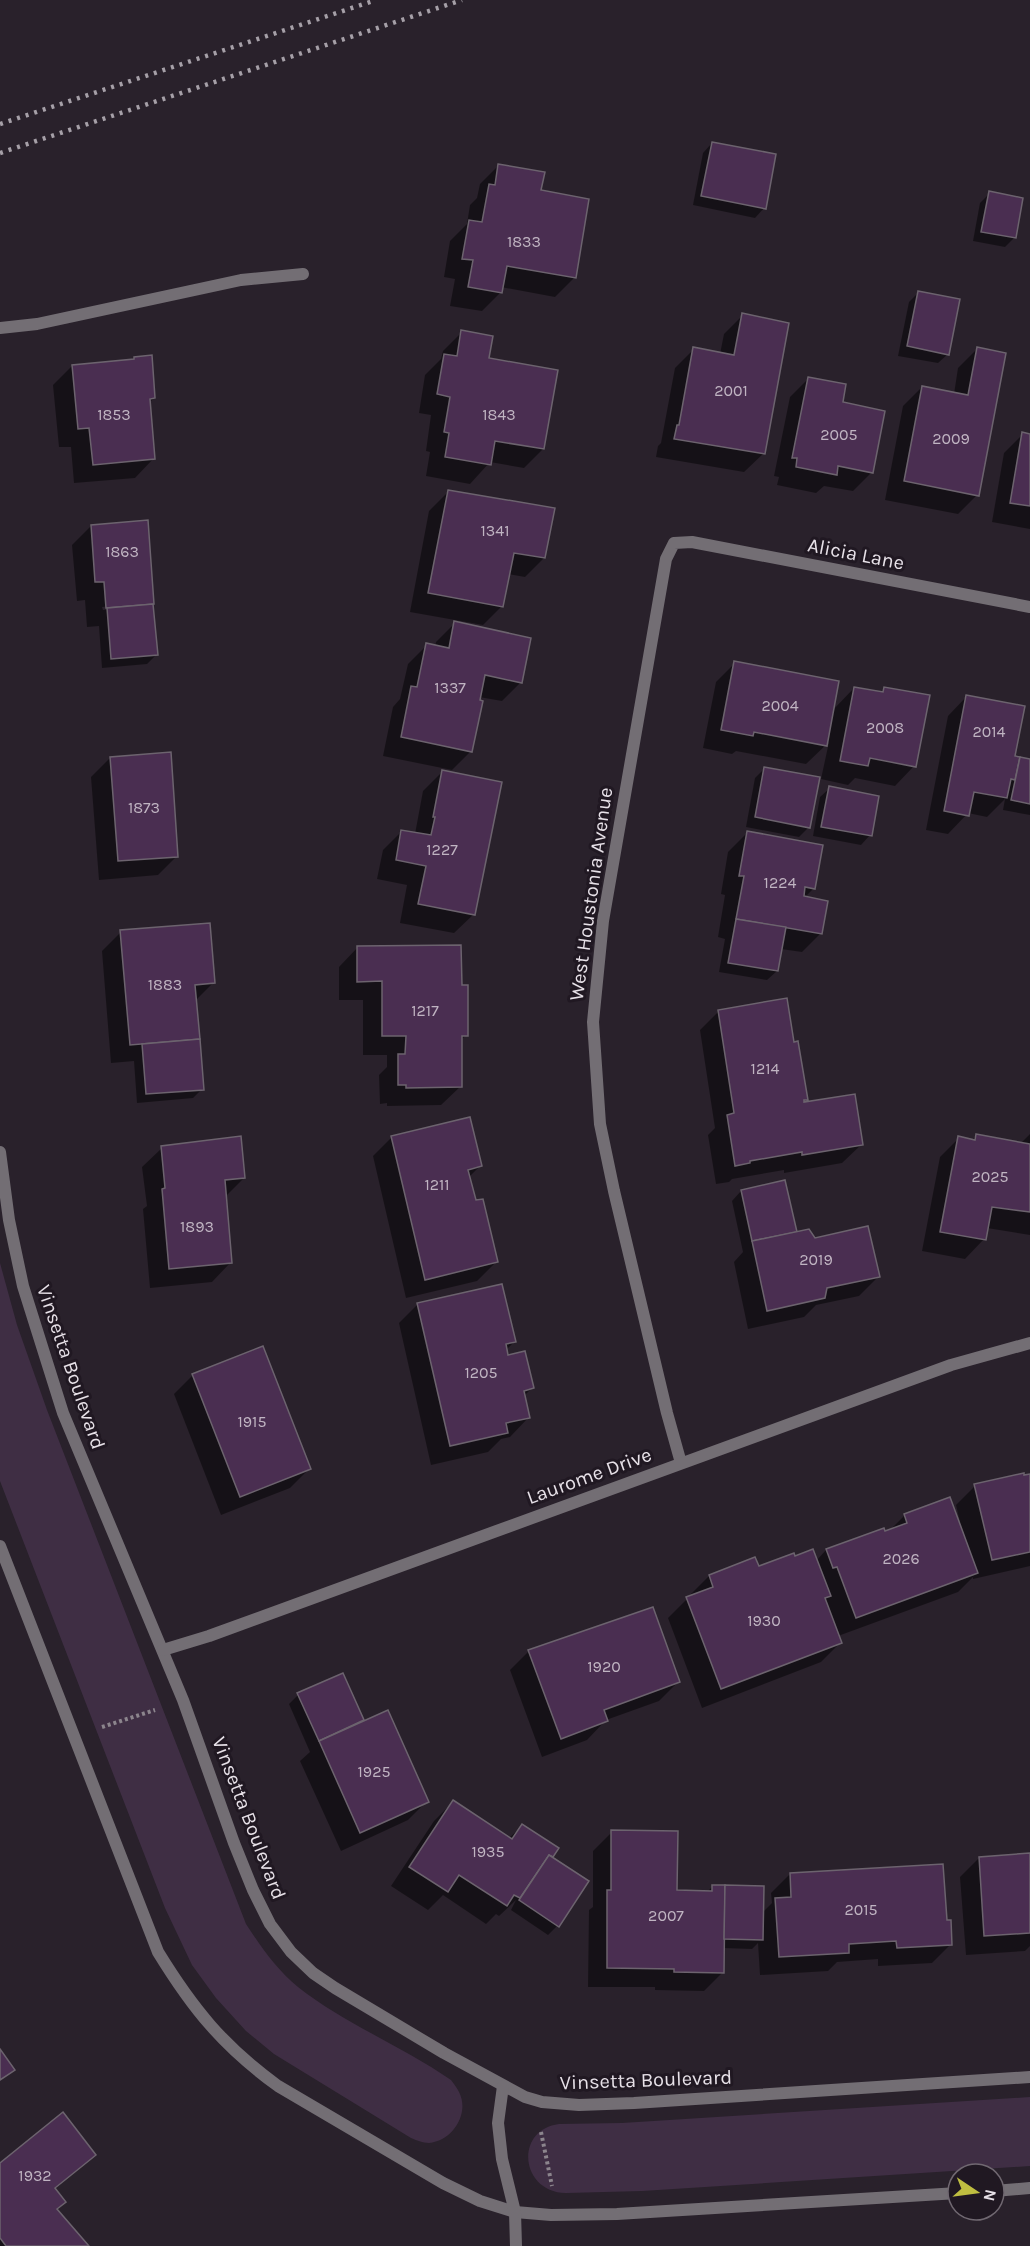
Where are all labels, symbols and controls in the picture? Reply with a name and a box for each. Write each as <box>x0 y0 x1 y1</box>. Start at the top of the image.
house number: 1833 <box>507 232 541 251</box>
house number: 2001 <box>714 381 748 400</box>
house number: 1853 <box>97 405 131 424</box>
house number: 1843 <box>482 405 516 424</box>
house number: 2005 <box>820 425 858 444</box>
house number: 2009 <box>932 429 970 448</box>
house number: 1341 <box>481 521 509 540</box>
street label: Alicia Lane <box>806 533 906 575</box>
house number: 1863 <box>105 542 139 561</box>
house number: 1337 <box>434 678 466 697</box>
house number: 2004 <box>761 696 799 715</box>
house number: 2008 <box>866 718 904 737</box>
house number: 2014 <box>973 722 1006 741</box>
street label: West Houstonia Avenue <box>565 786 617 1002</box>
house number: 1873 <box>128 798 160 817</box>
house number: 1227 <box>426 840 458 859</box>
house number: 1224 <box>764 873 796 892</box>
house number: 1883 <box>148 975 182 994</box>
house number: 1217 <box>411 1001 439 1020</box>
house number: 1214 <box>751 1059 779 1078</box>
house number: 2025 <box>971 1167 1009 1186</box>
house number: 1211 <box>424 1175 450 1194</box>
house number: 1893 <box>180 1217 214 1236</box>
house number: 2019 <box>799 1250 833 1269</box>
street label: Vinsetta Boulevard <box>32 1282 110 1452</box>
house number: 1205 <box>464 1363 498 1382</box>
house number: 1915 <box>238 1412 266 1431</box>
street label: Laurome Drive <box>523 1443 655 1509</box>
house number: 2026 <box>882 1549 920 1568</box>
house number: 1930 <box>747 1611 781 1630</box>
house number: 1920 <box>587 1657 621 1676</box>
street label: Vinsetta Boulevard <box>207 1733 291 1903</box>
house number: 1925 <box>358 1762 390 1781</box>
house number: 1935 <box>471 1842 505 1861</box>
house number: 2015 <box>844 1900 878 1919</box>
house number: 2007 <box>648 1906 684 1925</box>
street label: Vinsetta Boulevard <box>559 2065 733 2095</box>
north arrow <box>946 2162 1006 2222</box>
house number: 1932 <box>18 2166 52 2185</box>
text: N <box>980 2188 1001 2203</box>

